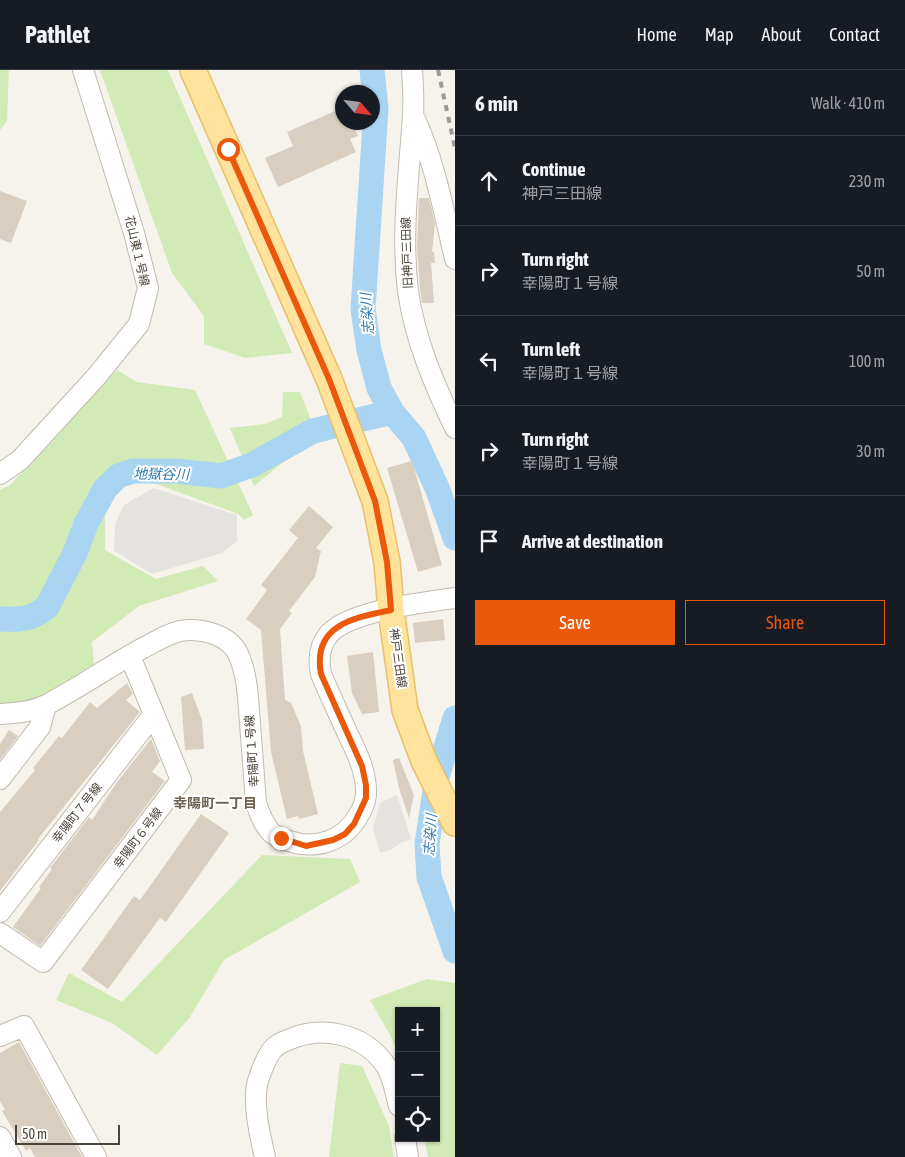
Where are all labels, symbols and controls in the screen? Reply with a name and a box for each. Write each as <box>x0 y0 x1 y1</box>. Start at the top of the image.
text: Pathlet <box>25 21 90 48</box>
text: Home <box>637 24 677 45</box>
text: Map <box>705 24 734 45</box>
text: About <box>762 24 801 45</box>
text: Contact <box>829 24 880 45</box>
north arrow <box>335 85 380 130</box>
text: 6 min <box>475 91 518 115</box>
text: Walk · 410 m <box>811 94 885 112</box>
route start <box>217 138 240 161</box>
text: Continue <box>522 158 586 180</box>
icon: ahead <box>475 167 503 195</box>
text: 230 m <box>849 172 885 190</box>
text: 神戸三田線 <box>522 184 602 202</box>
street label: 花山東１号線 <box>122 214 152 288</box>
street label: 旧神戸三田線 <box>399 217 415 289</box>
text: Turn right <box>522 248 589 270</box>
icon: right <box>475 257 503 285</box>
text: 50 m <box>856 262 885 280</box>
text: 幸陽町１号線 <box>522 274 618 292</box>
water label: 志染川 <box>357 290 376 336</box>
text: Turn left <box>522 338 580 360</box>
icon: left <box>475 347 503 375</box>
text: 100 m <box>849 352 885 370</box>
text: 幸陽町１号線 <box>522 364 618 382</box>
text: Turn right <box>522 428 589 450</box>
icon: right <box>475 437 503 465</box>
text: 30 m <box>856 442 885 460</box>
text: 幸陽町１号線 <box>522 454 618 472</box>
water label: 地獄谷川 <box>133 466 191 483</box>
icon: arrive <box>475 527 503 555</box>
text: Arrive at destination <box>522 530 663 552</box>
button: Save <box>475 600 675 645</box>
button: Share <box>685 600 885 645</box>
street label: 神戸三田線 <box>387 627 409 689</box>
street label: 幸陽町１号線 <box>243 715 261 787</box>
street label: 幸陽町７号線 <box>49 780 105 846</box>
district label: 幸陽町一丁目 <box>173 795 257 811</box>
street label: 幸陽町６号線 <box>111 805 165 871</box>
water label: 志染川 <box>421 811 440 857</box>
route end <box>270 827 293 850</box>
map controls <box>395 1007 440 1142</box>
button: + <box>395 1007 440 1052</box>
button: − <box>395 1052 440 1097</box>
button: locate <box>395 1097 440 1142</box>
scale bar <box>15 1122 120 1145</box>
text: 50 m <box>22 1126 47 1142</box>

